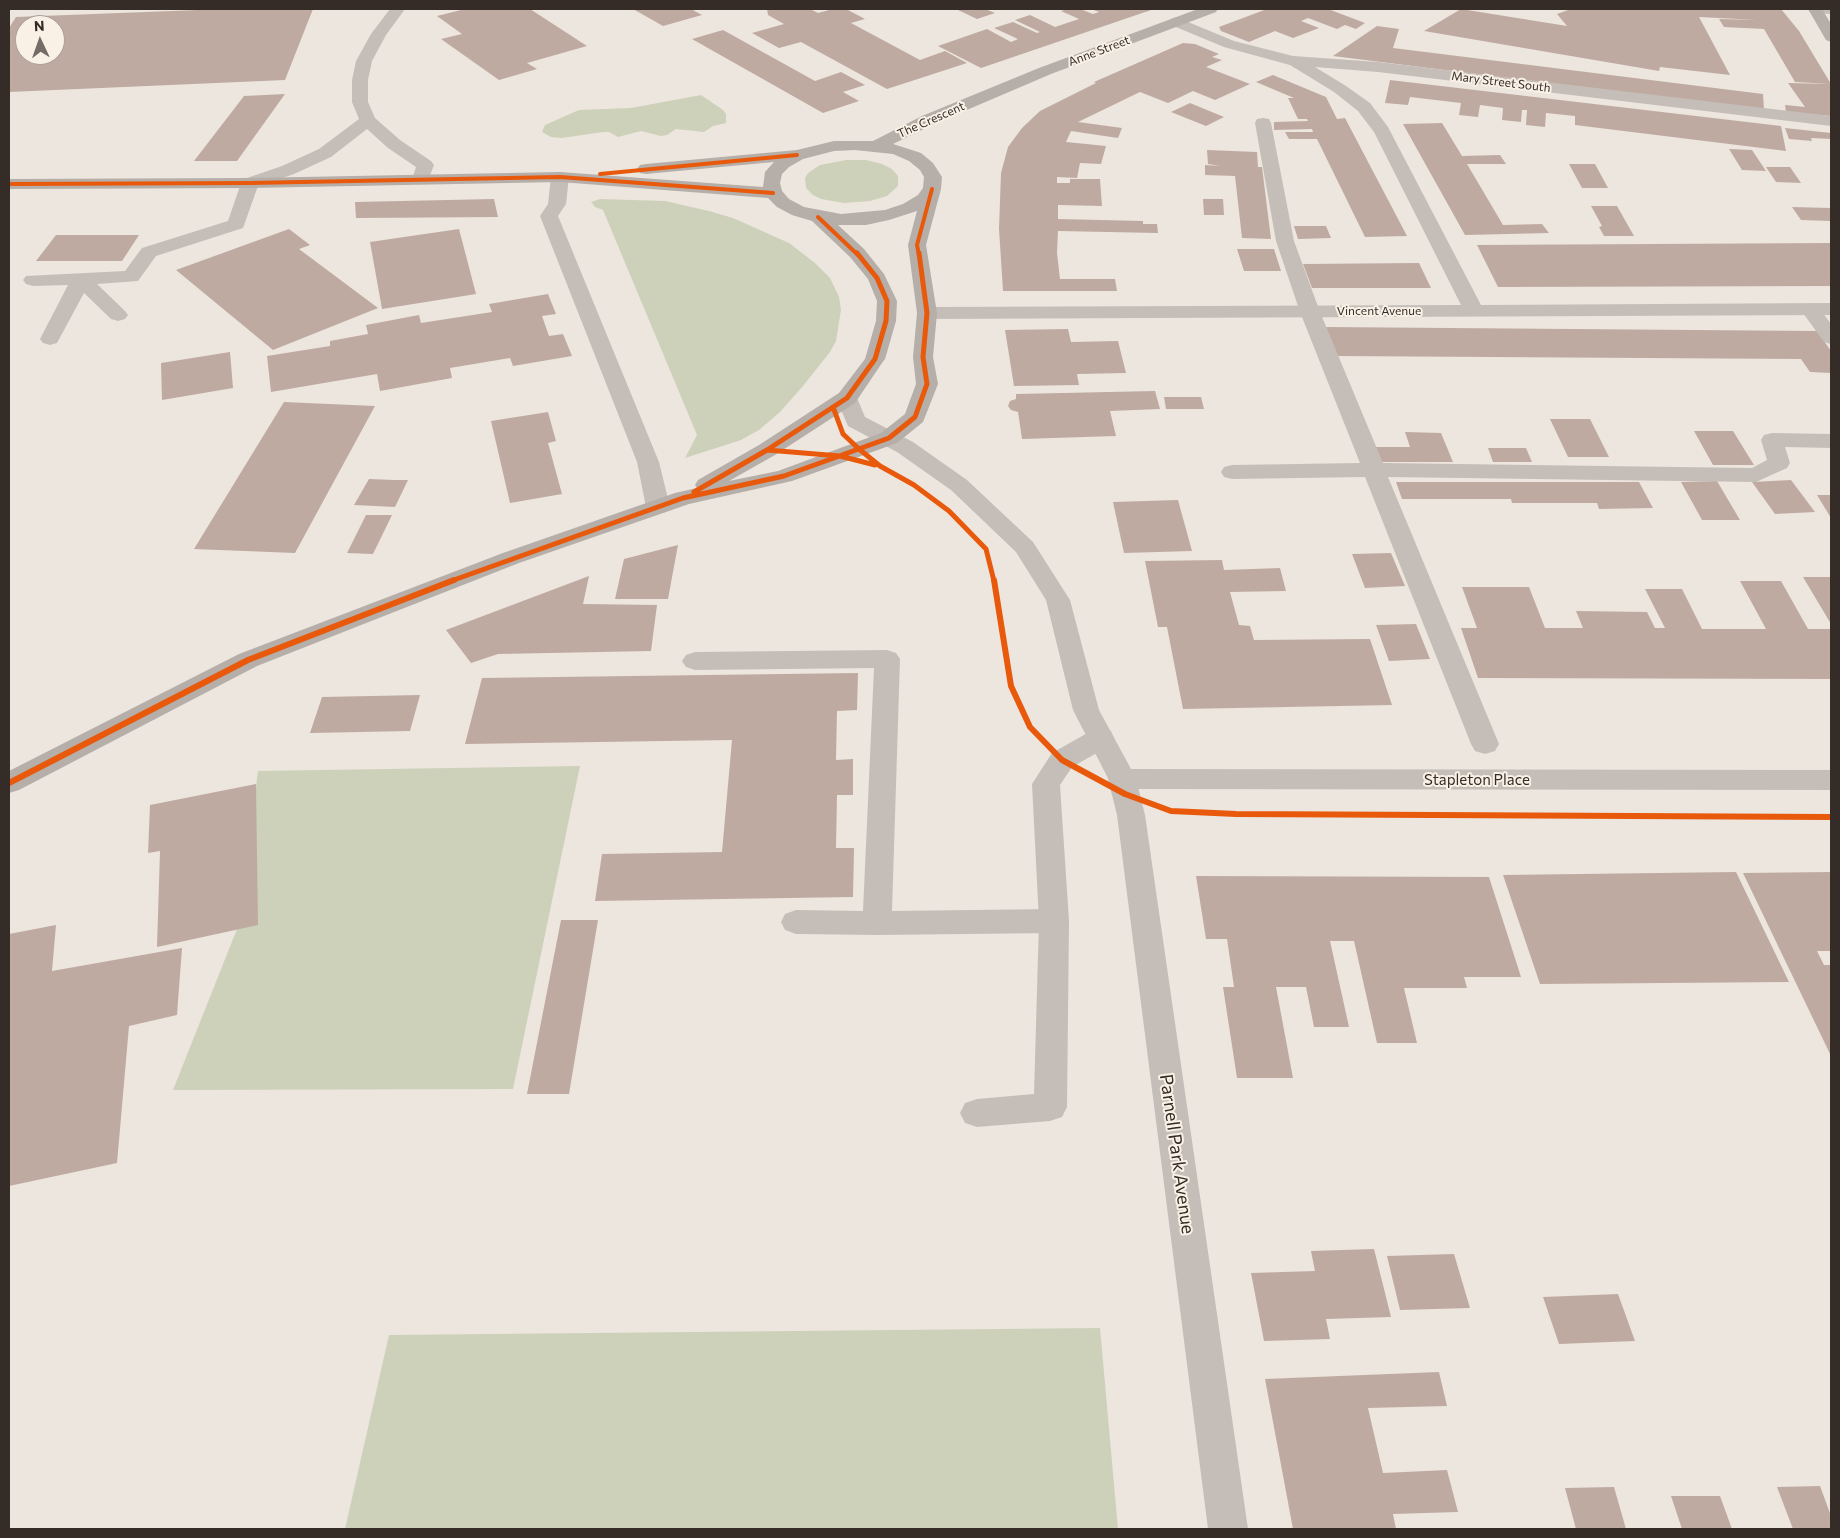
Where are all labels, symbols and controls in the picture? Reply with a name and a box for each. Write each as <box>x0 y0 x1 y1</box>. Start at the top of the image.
north arrow <box>15 15 65 65</box>
text: N <box>34 17 45 34</box>
street label: Anne Street <box>1066 33 1132 69</box>
street label: Mary Street South <box>1451 69 1551 95</box>
street label: The Crescent <box>895 99 967 141</box>
street label: Vincent Avenue <box>1337 304 1421 318</box>
street label: Stapleton Place <box>1424 771 1530 789</box>
street label: Parnell Park Avenue <box>1155 1073 1199 1235</box>

